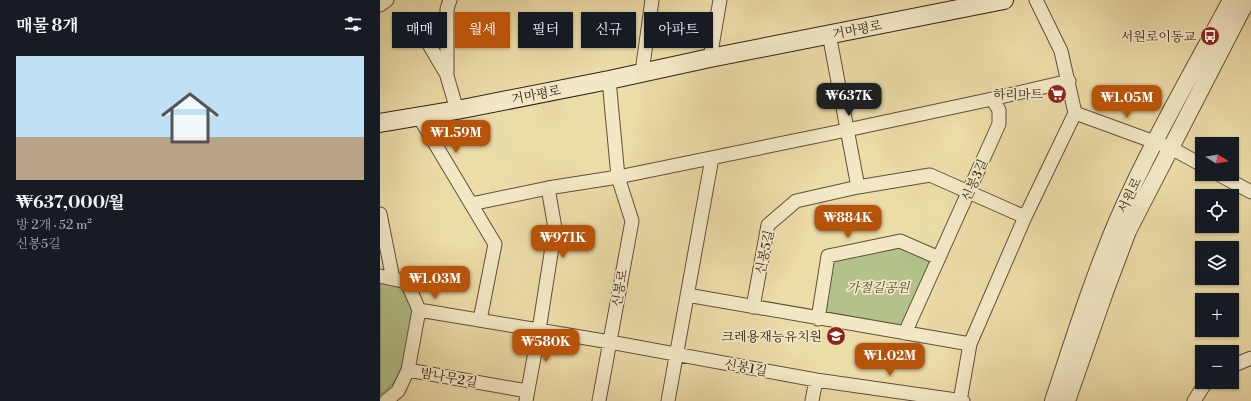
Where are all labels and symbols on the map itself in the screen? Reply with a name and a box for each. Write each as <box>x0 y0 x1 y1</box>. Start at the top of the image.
street label: 거마평로 <box>831 17 884 43</box>
bus stop icon: 서원로이동교 <box>1199 25 1221 47</box>
place label: 서원로이동교 <box>1121 29 1196 45</box>
street label: 거마평로 <box>510 82 563 108</box>
pin: ₩637K <box>821 83 877 117</box>
supermarket icon: 하리마트 <box>1046 83 1068 105</box>
pin: ₩1.05M <box>1094 85 1160 119</box>
place label: 하리마트 <box>993 87 1043 103</box>
pin: ₩1.59M <box>423 120 489 154</box>
north arrow <box>1195 137 1239 181</box>
street label: 신봉3길 <box>958 157 991 204</box>
street label: 서원로 <box>1115 175 1145 216</box>
pin: ₩884K <box>820 205 876 239</box>
pin: ₩971K <box>535 225 591 259</box>
street label: 신봉5길 <box>752 229 777 276</box>
pin: ₩1.03M <box>402 266 468 300</box>
street label: 신봉로 <box>609 268 631 308</box>
park label: 가절길공원 <box>847 280 911 296</box>
school or university icon: 크레용재능유치원 <box>825 325 847 347</box>
pin: ₩580K <box>518 329 574 363</box>
place label: 크레용재능유치원 <box>722 329 822 345</box>
pin: ₩1.02M <box>857 343 923 377</box>
street label: 신봉1길 <box>723 356 769 380</box>
street label: 밤나무2길 <box>419 365 479 391</box>

